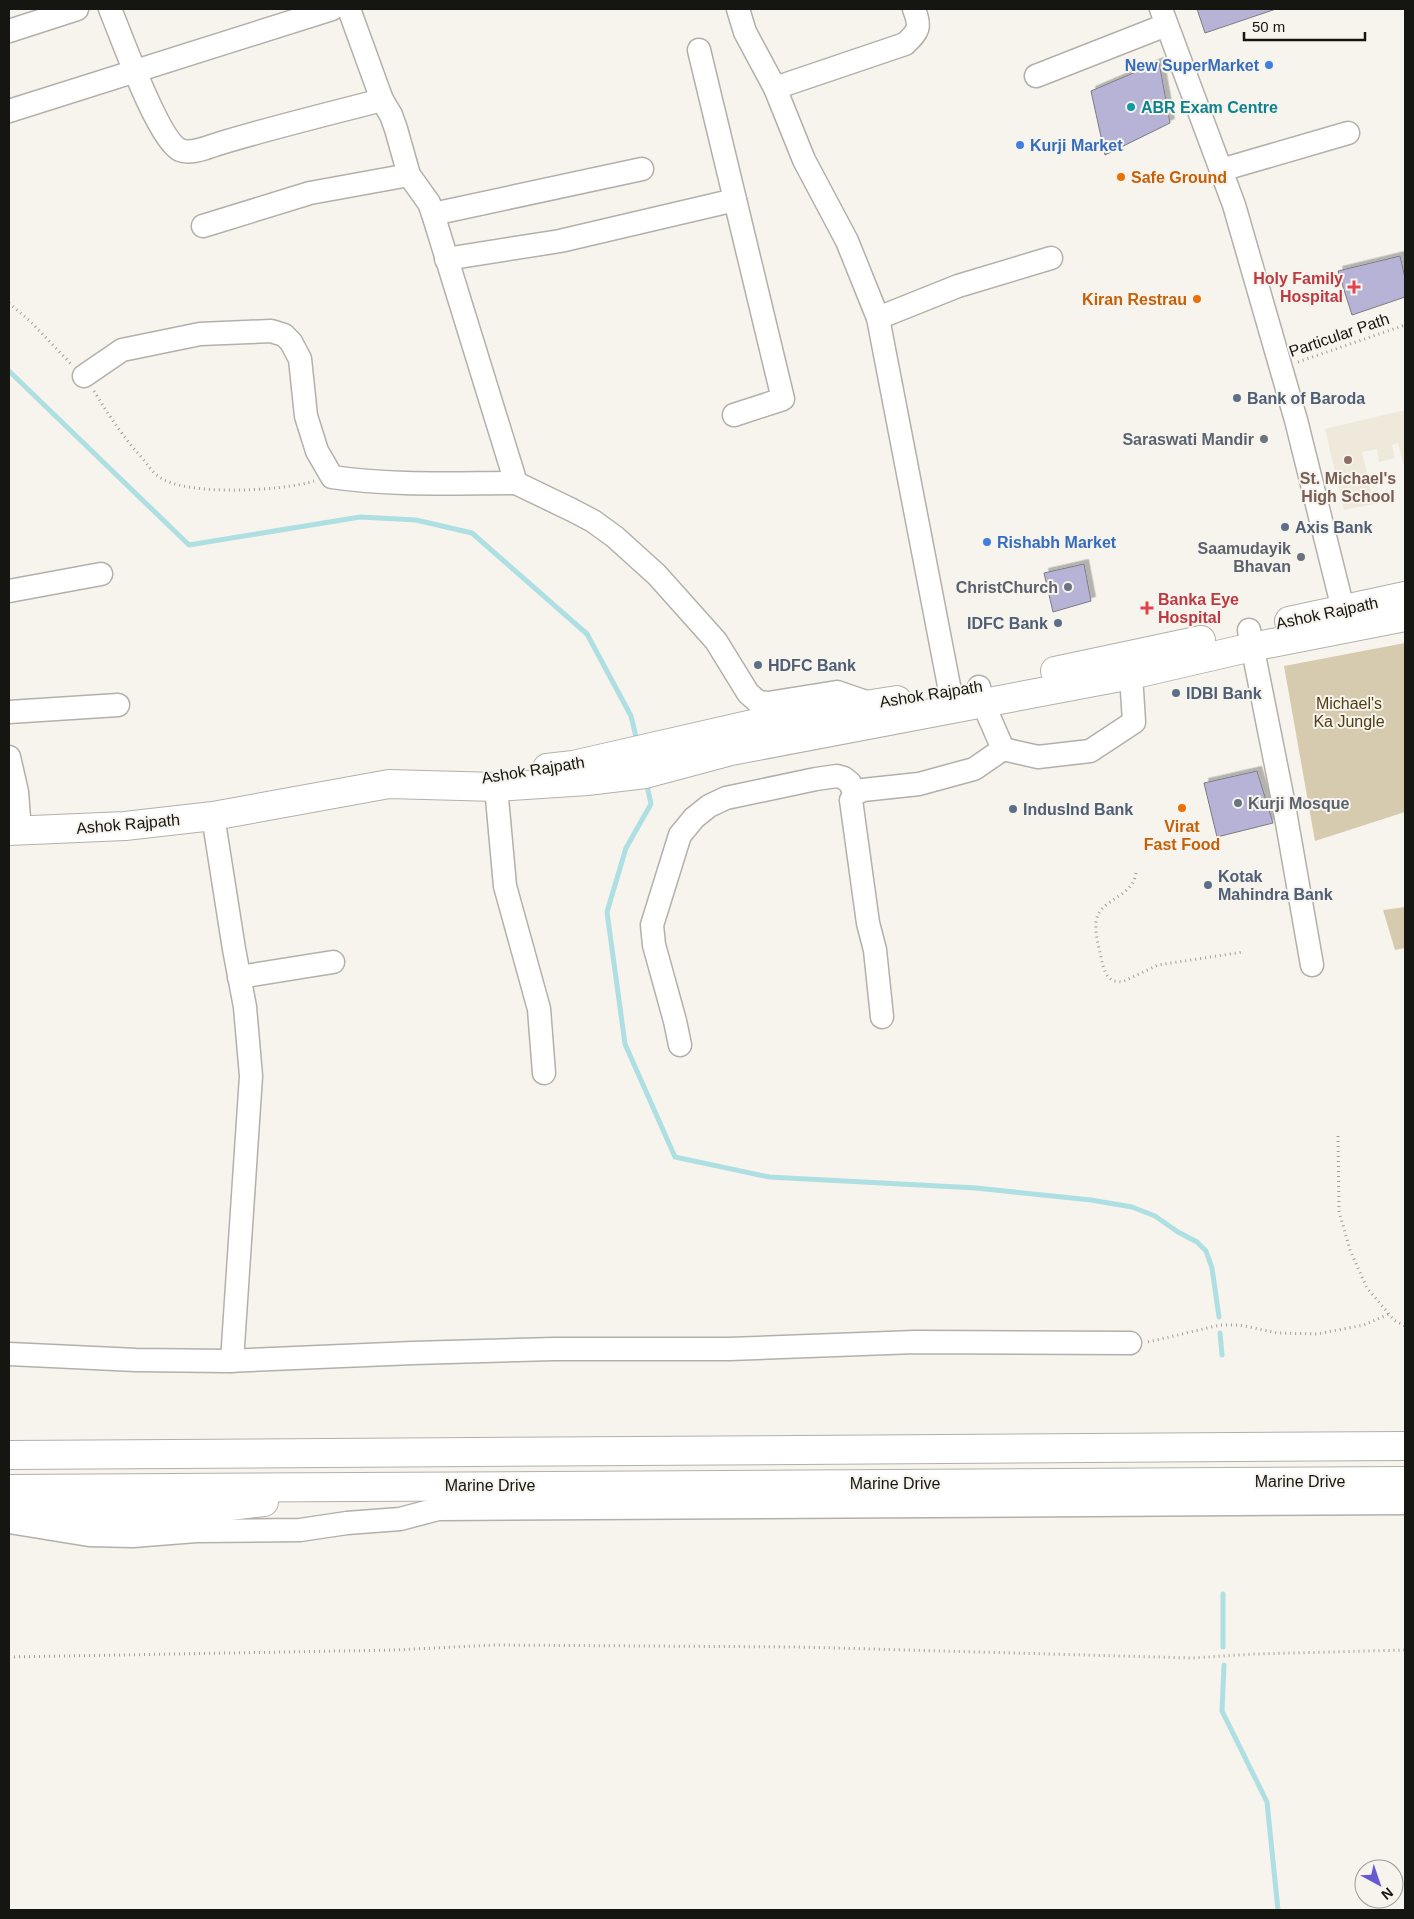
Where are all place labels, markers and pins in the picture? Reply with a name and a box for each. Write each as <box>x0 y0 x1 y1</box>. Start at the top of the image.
place label: New SuperMarket <box>1125 57 1260 74</box>
marker: New SuperMarket <box>1263 59 1275 71</box>
place label: ABR Exam Centre <box>1141 99 1278 116</box>
marker: ABR Exam Centre <box>1125 101 1137 113</box>
place label: Kurji Market <box>1030 137 1123 154</box>
marker: Kurji Market <box>1014 139 1026 151</box>
place label: Safe Ground <box>1131 169 1227 186</box>
marker: Safe Ground <box>1115 171 1127 183</box>
place label: Holy Family Hospital <box>1253 270 1343 305</box>
marker: Holy Family Hospital <box>1347 280 1361 294</box>
place label: Kiran Restrau <box>1082 291 1187 308</box>
marker: Kiran Restrau <box>1191 293 1203 305</box>
place label: Bank of Baroda <box>1247 390 1365 407</box>
marker: Bank of Baroda <box>1231 392 1243 404</box>
place label: Saraswati Mandir <box>1122 431 1254 448</box>
marker: Saraswati Mandir <box>1258 433 1270 445</box>
marker: St. Michael's High School <box>1342 454 1354 466</box>
place label: St. Michael's High School <box>1300 470 1396 505</box>
place label: Axis Bank <box>1295 519 1372 536</box>
marker: Axis Bank <box>1279 521 1291 533</box>
place label: Rishabh Market <box>997 534 1117 551</box>
marker: Rishabh Market <box>981 536 993 548</box>
place label: Saamudayik Bhavan <box>1198 540 1291 575</box>
marker: Saamudayik Bhavan <box>1295 551 1307 563</box>
place label: ChristChurch <box>956 579 1058 596</box>
marker: ChristChurch <box>1062 581 1074 593</box>
place label: Banka Eye Hospital <box>1158 591 1239 626</box>
marker: Banka Eye Hospital <box>1140 601 1154 615</box>
place label: IDFC Bank <box>967 615 1048 632</box>
marker: IDFC Bank <box>1052 617 1064 629</box>
place label: HDFC Bank <box>768 657 856 674</box>
marker: HDFC Bank <box>752 659 764 671</box>
place label: IDBI Bank <box>1186 685 1262 702</box>
marker: IDBI Bank <box>1170 687 1182 699</box>
place label: Kurji Mosque <box>1248 795 1349 812</box>
marker: Kurji Mosque <box>1232 797 1244 809</box>
place label: IndusInd Bank <box>1023 801 1133 818</box>
marker: Virat Fast Food <box>1176 802 1188 814</box>
marker: IndusInd Bank <box>1007 803 1019 815</box>
place label: Virat Fast Food <box>1144 818 1220 853</box>
place label: Kotak Mahindra Bank <box>1218 868 1333 903</box>
marker: Kotak Mahindra Bank <box>1202 879 1214 891</box>

